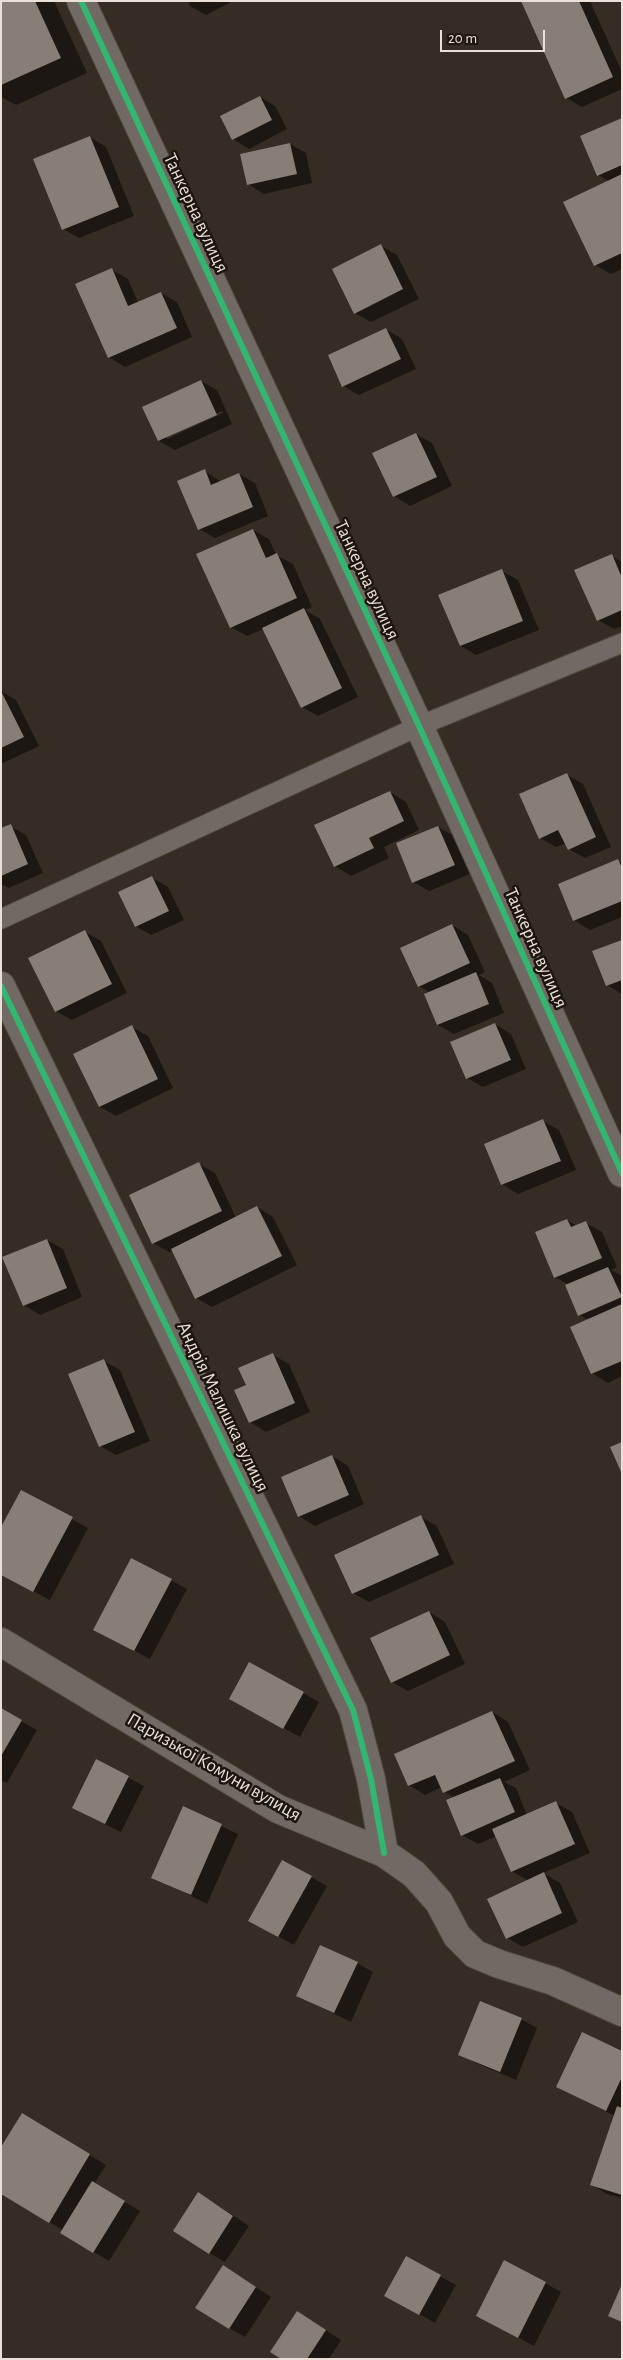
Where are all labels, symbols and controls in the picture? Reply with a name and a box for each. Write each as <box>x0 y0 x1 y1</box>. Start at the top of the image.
scale bar <box>443 20 548 52</box>
text: 20 m <box>448 31 477 46</box>
street label: Танкерна вулиця <box>158 150 234 276</box>
street label: Танкерна вулиця <box>329 517 405 643</box>
street label: Танкерна вулиця <box>499 885 573 1011</box>
street label: Андрія Малишка вулиця <box>172 1318 274 1496</box>
street label: Паризької Комуни вулиця <box>123 1708 305 1826</box>

